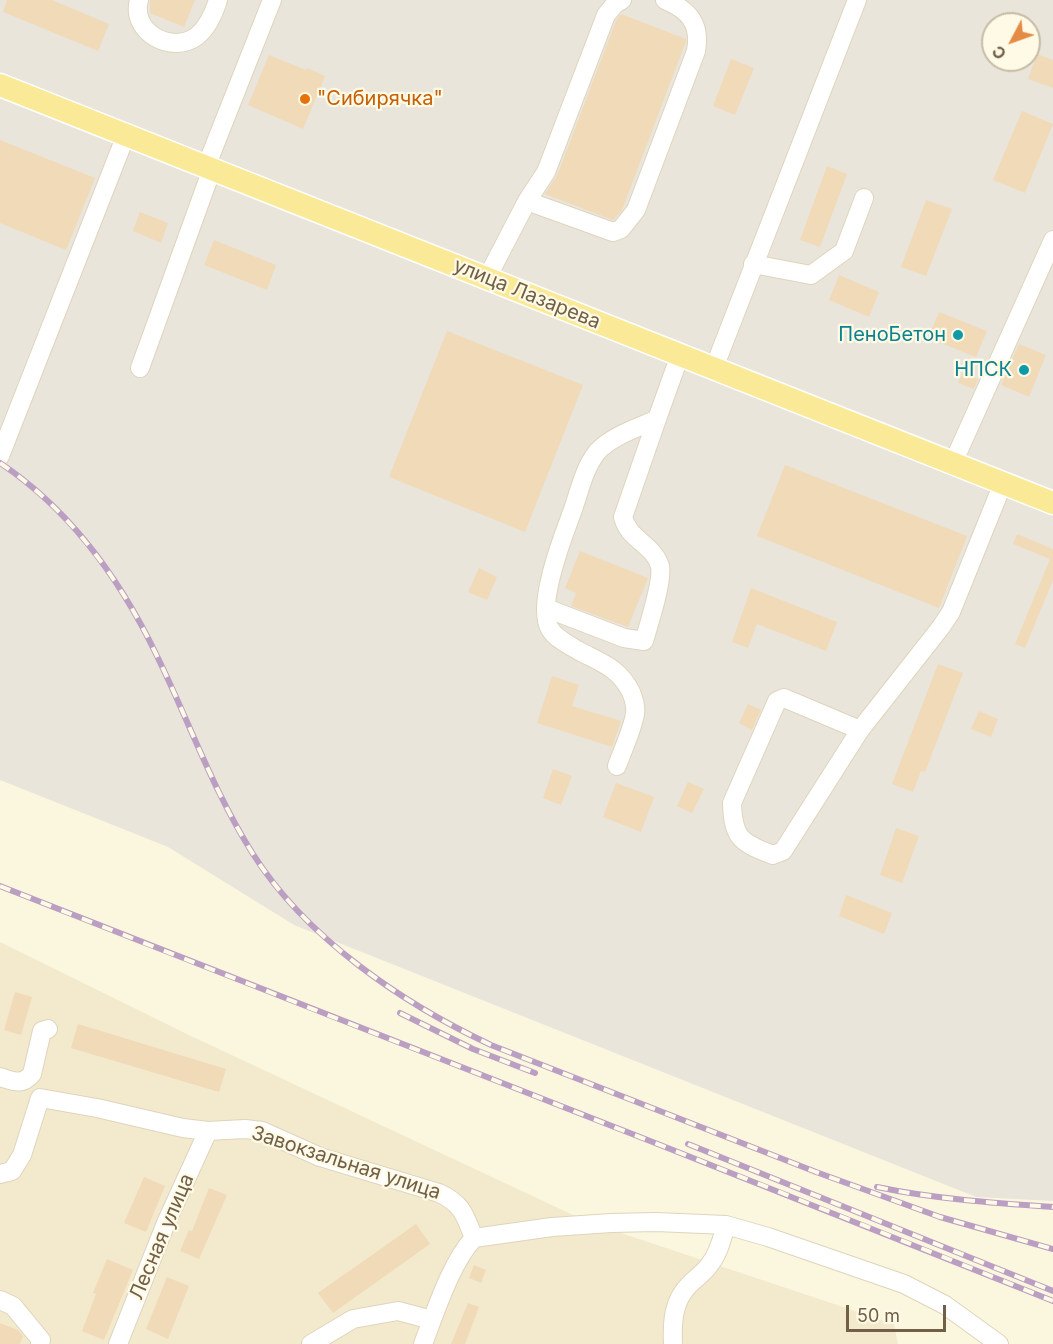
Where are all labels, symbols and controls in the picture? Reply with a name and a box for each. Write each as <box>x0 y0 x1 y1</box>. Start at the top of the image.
north arrow <box>981 12 1041 72</box>
text: С <box>987 41 1010 64</box>
place label: "Сибирячка" <box>317 87 443 111</box>
marker: "Сибирячка" <box>298 92 312 106</box>
street label: улица Лазарева <box>450 254 604 334</box>
place label: ПеноБетон <box>838 323 946 347</box>
marker: ПеноБетон <box>951 328 965 342</box>
place label: НПСК <box>954 358 1012 382</box>
marker: НПСК <box>1017 363 1031 377</box>
street label: Завокзальная улица <box>248 1121 444 1205</box>
street label: Лесная улица <box>125 1170 199 1304</box>
scale bar <box>849 1293 950 1331</box>
text: 50 m <box>857 1305 900 1326</box>

